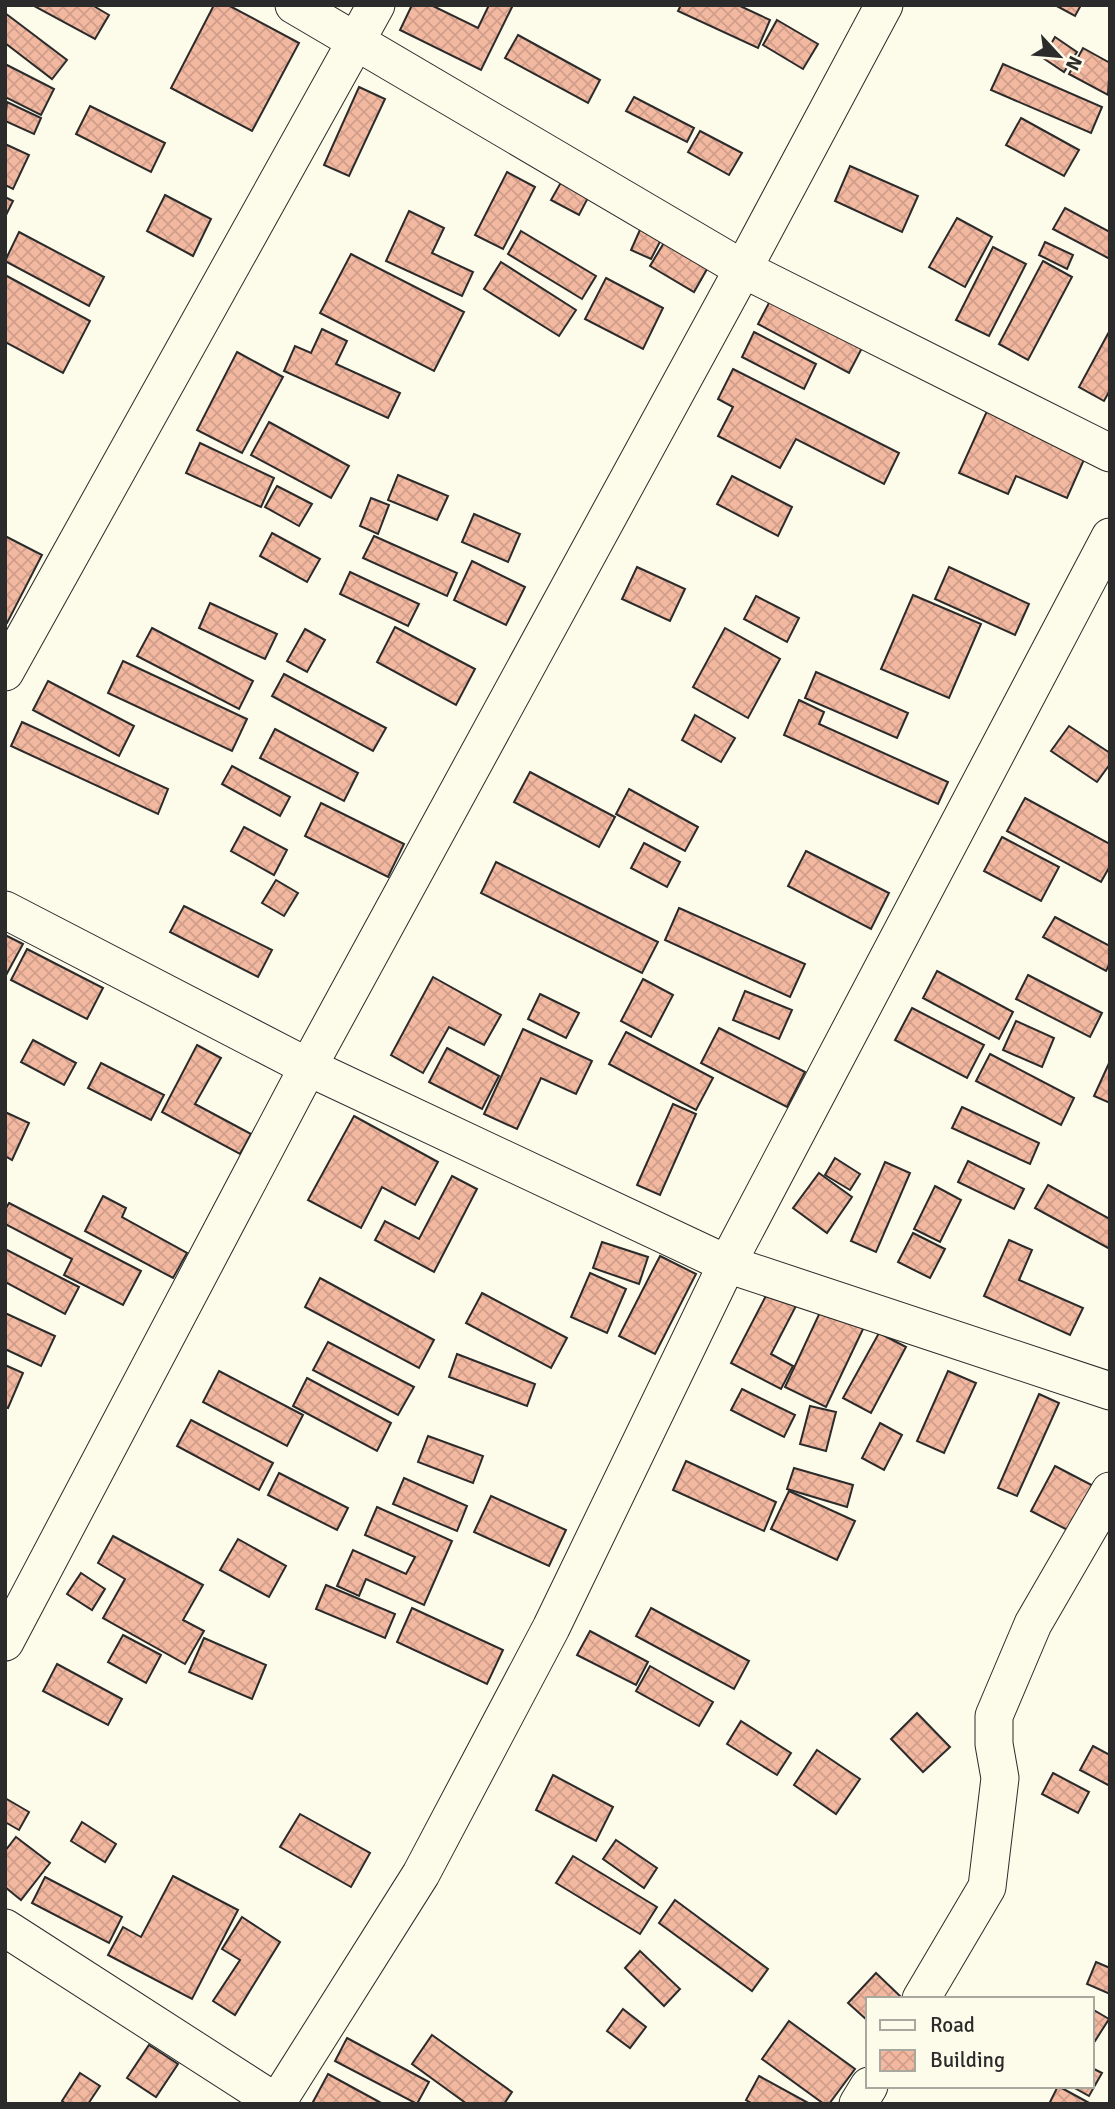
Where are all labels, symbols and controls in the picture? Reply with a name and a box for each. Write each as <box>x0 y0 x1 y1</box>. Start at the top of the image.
north arrow <box>1024 21 1094 91</box>
text: N <box>1060 52 1087 74</box>
legend <box>866 1997 1094 2088</box>
text: Road <box>930 2012 975 2038</box>
text: Building <box>930 2047 1005 2073</box>

